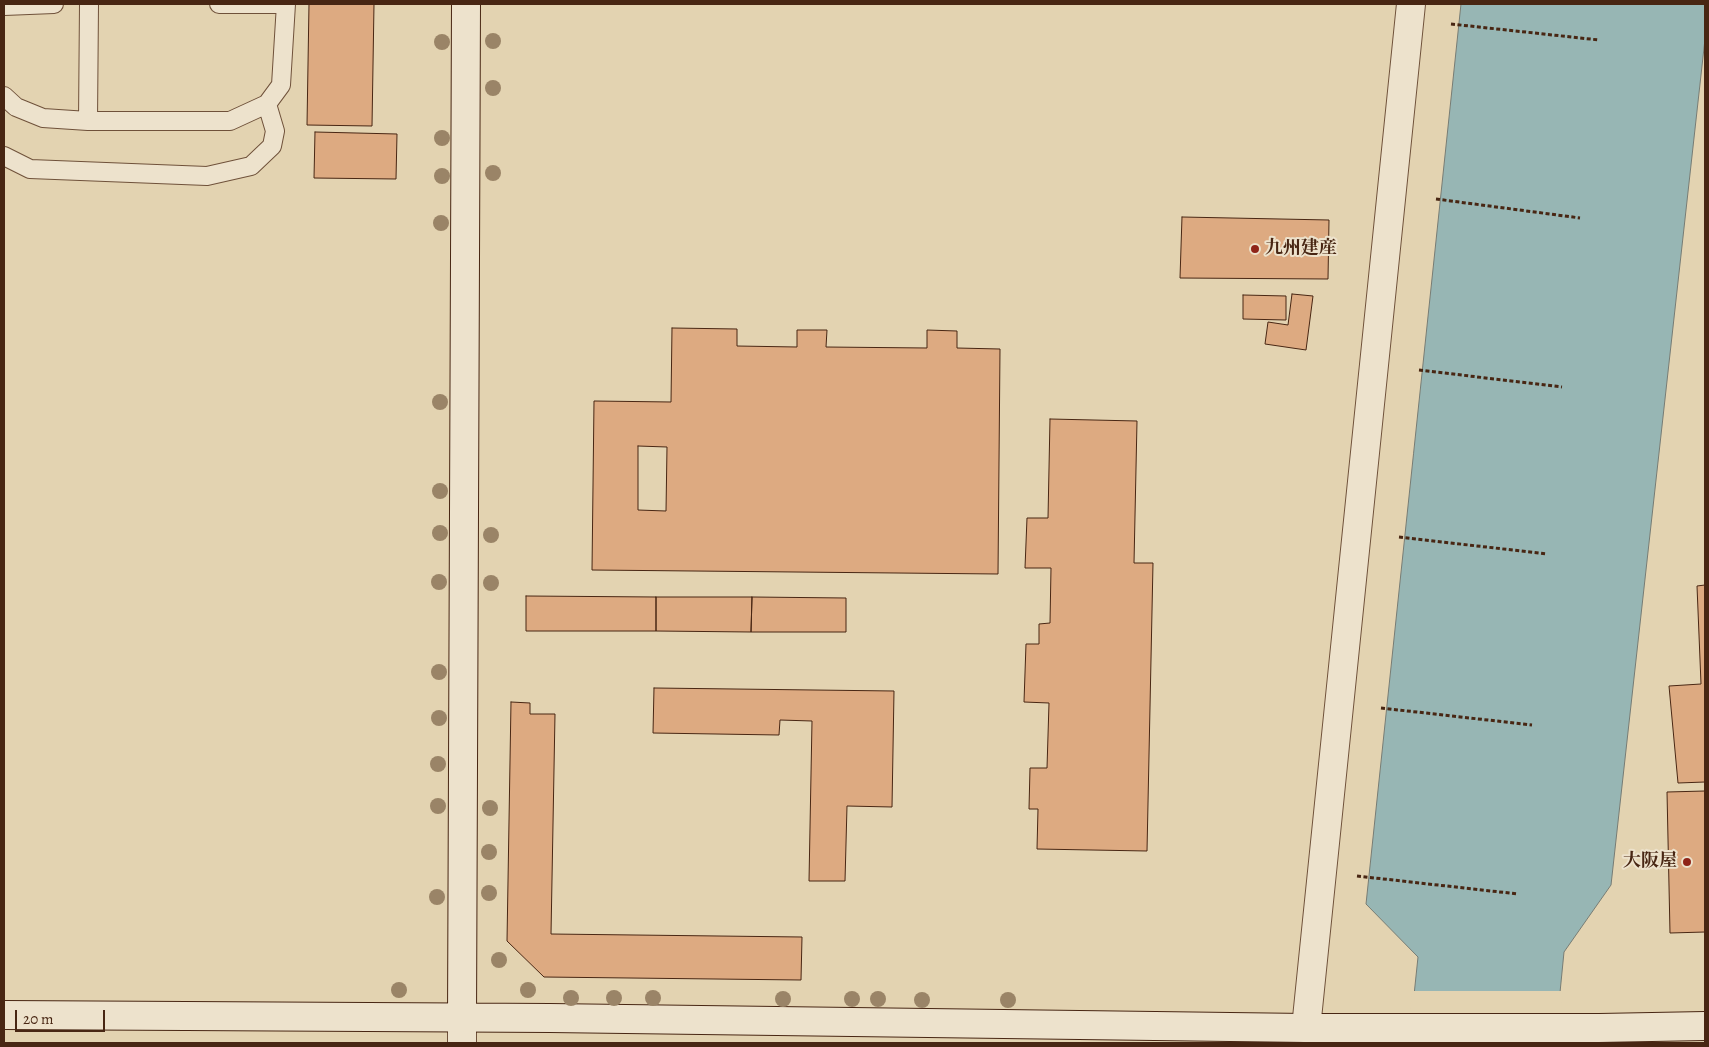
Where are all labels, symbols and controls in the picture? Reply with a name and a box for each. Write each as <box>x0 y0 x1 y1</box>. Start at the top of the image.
place label: 九州建産 <box>1265 238 1337 260</box>
marker: 九州建産 <box>1249 243 1261 255</box>
place label: 大阪屋 <box>1623 851 1677 873</box>
marker: 大阪屋 <box>1681 856 1693 868</box>
scale bar <box>18 1000 108 1032</box>
text: 20 m <box>23 1009 54 1029</box>

